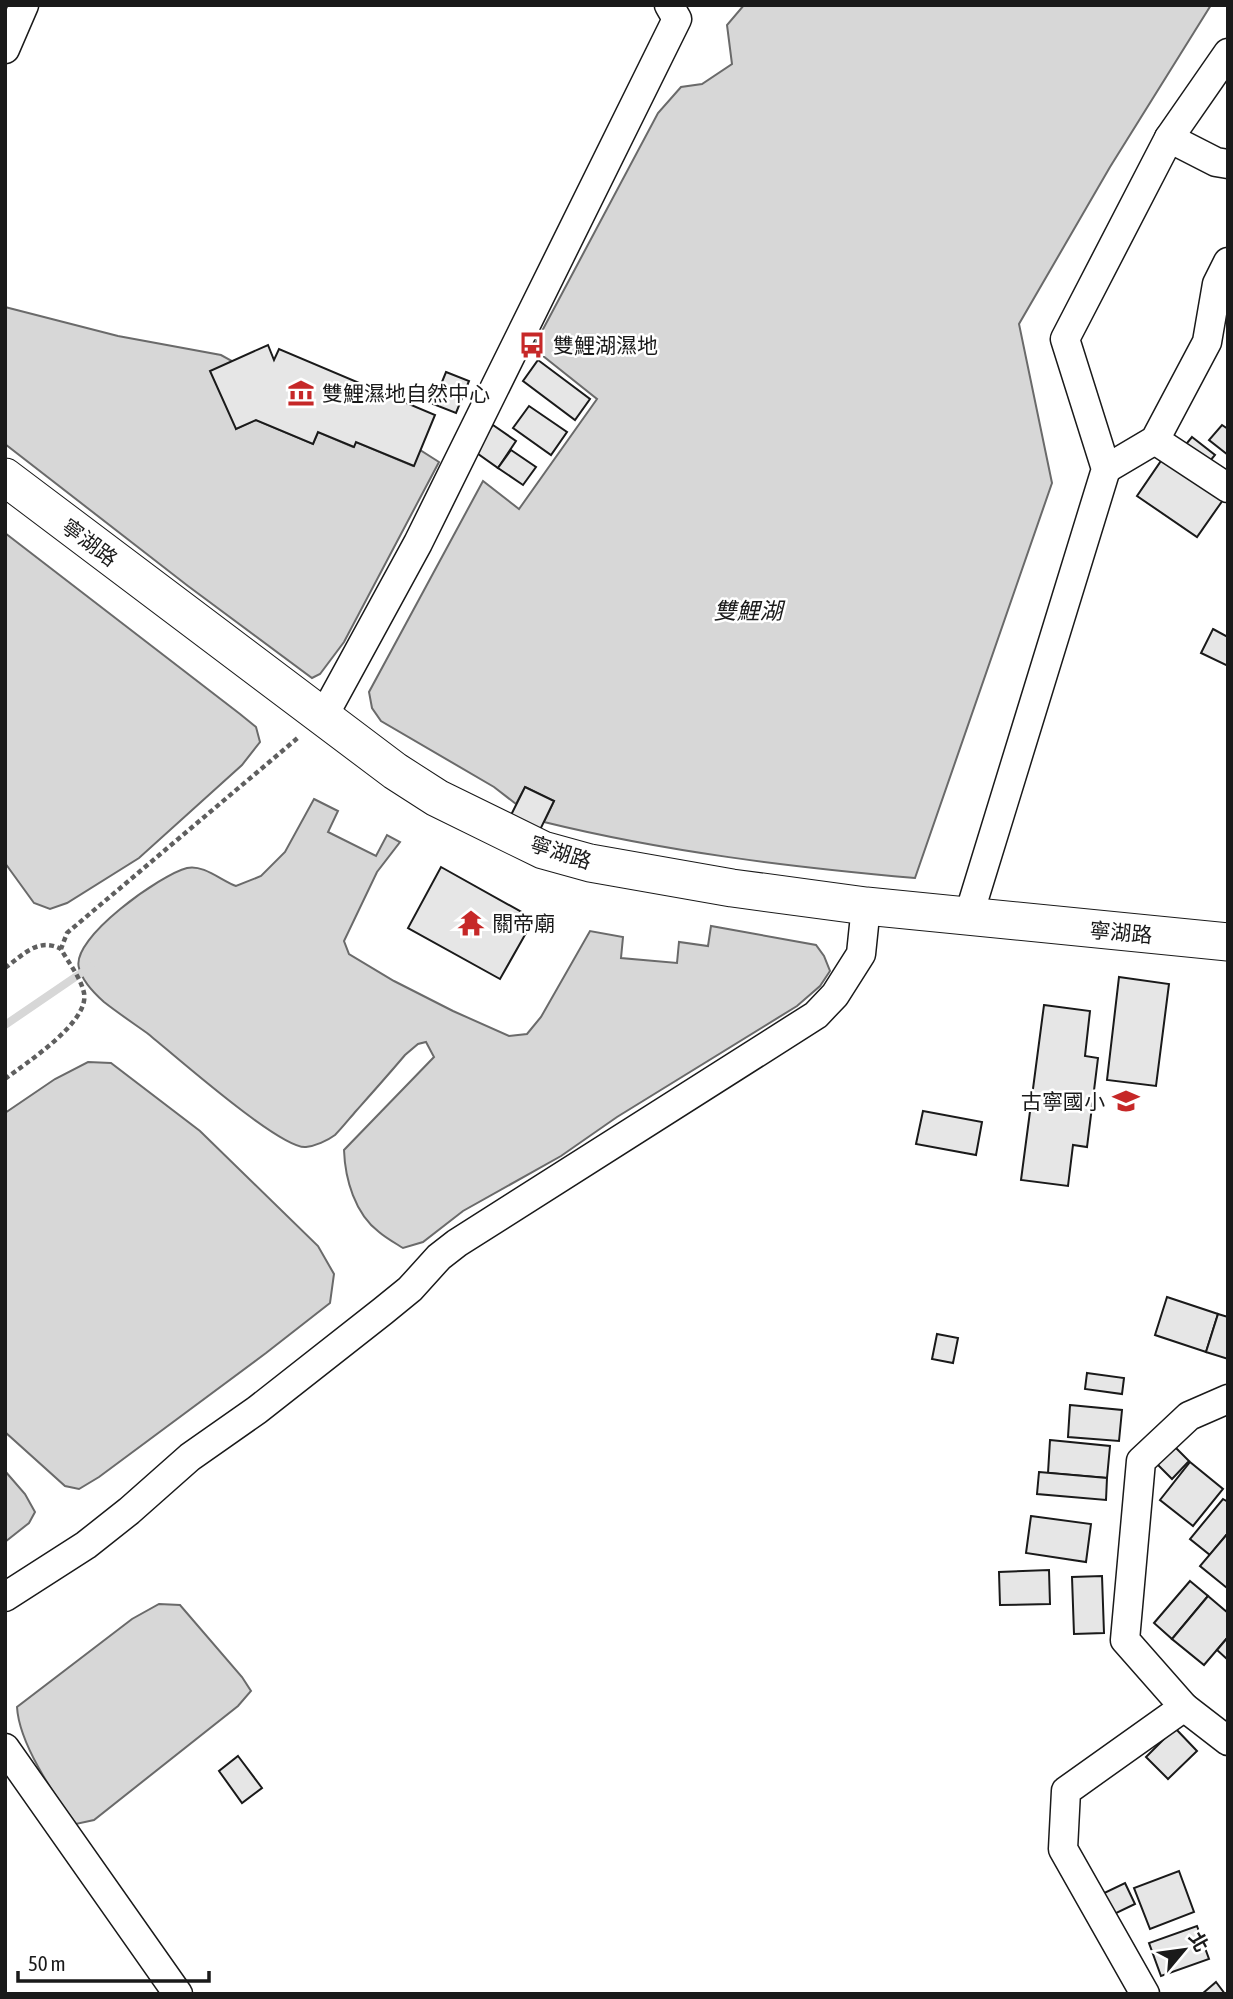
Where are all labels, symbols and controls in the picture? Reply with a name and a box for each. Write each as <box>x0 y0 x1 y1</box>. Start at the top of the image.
bus stop icon: 雙鯉湖濕地 <box>517 330 547 360</box>
place label: 雙鯉湖濕地 <box>553 333 658 357</box>
museum icon: 雙鯉濕地自然中心 <box>286 378 316 408</box>
place label: 雙鯉濕地自然中心 <box>322 381 490 405</box>
street label: 寧湖路 <box>58 513 122 571</box>
water label: 雙鯉湖 <box>714 598 786 624</box>
street label: 寧湖路 <box>527 831 595 873</box>
temple icon: 關帝廟 <box>456 908 486 938</box>
place label: 關帝廟 <box>492 911 555 935</box>
street label: 寧湖路 <box>1089 917 1153 947</box>
school or university icon: 古寧國小 <box>1111 1086 1141 1116</box>
place label: 古寧國小 <box>1021 1089 1105 1113</box>
north arrow <box>1149 1915 1219 1985</box>
text: 北 <box>1185 1928 1213 1955</box>
scale bar <box>18 1940 208 1984</box>
text: 50 m <box>28 1951 66 1975</box>

